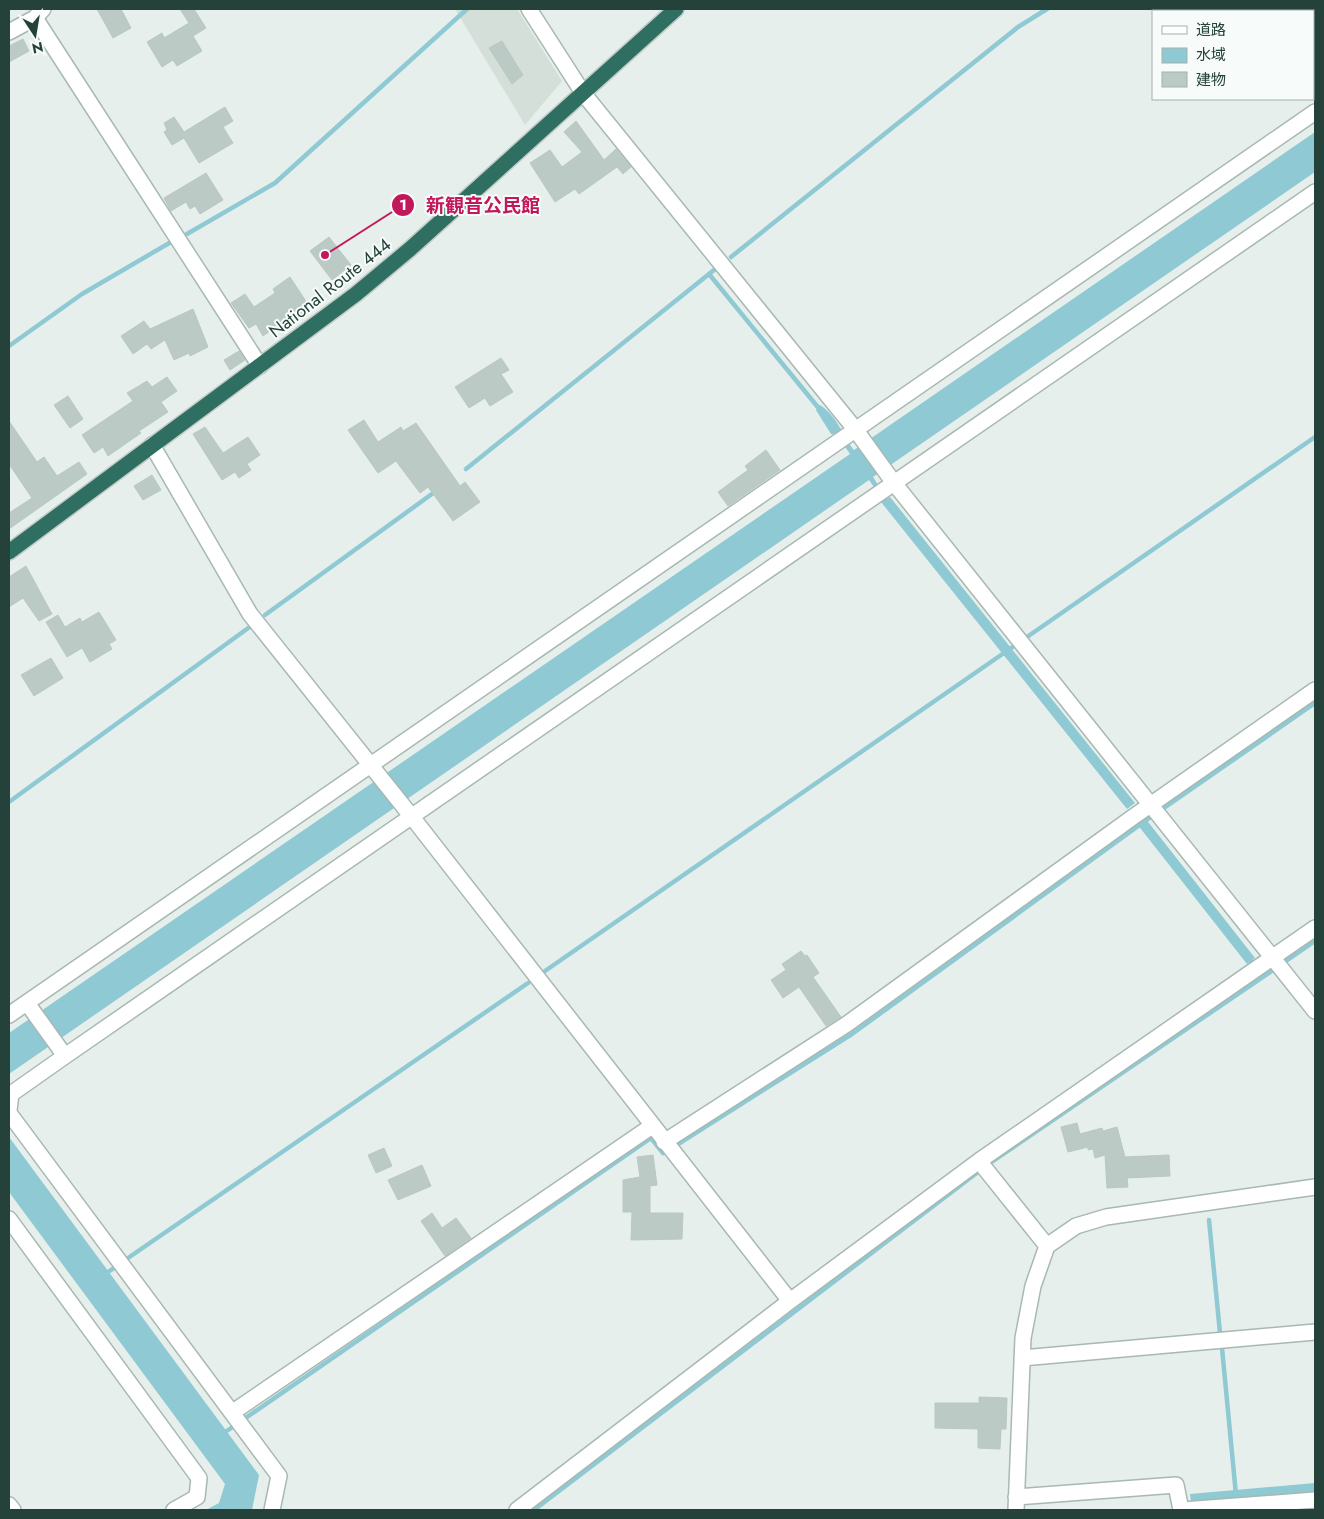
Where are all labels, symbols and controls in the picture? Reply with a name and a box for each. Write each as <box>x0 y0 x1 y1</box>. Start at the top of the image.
north arrow <box>10 10 60 60</box>
legend <box>1152 10 1314 100</box>
text: 道路 <box>1196 19 1226 41</box>
text: N <box>30 37 45 59</box>
text: 水域 <box>1196 44 1226 66</box>
text: 建物 <box>1196 69 1226 91</box>
callout: 新観音公民館 <box>391 188 550 222</box>
text: 新観音公民館 <box>426 192 540 219</box>
text: 1 <box>399 194 407 216</box>
street label: National Route 444 <box>263 232 397 344</box>

